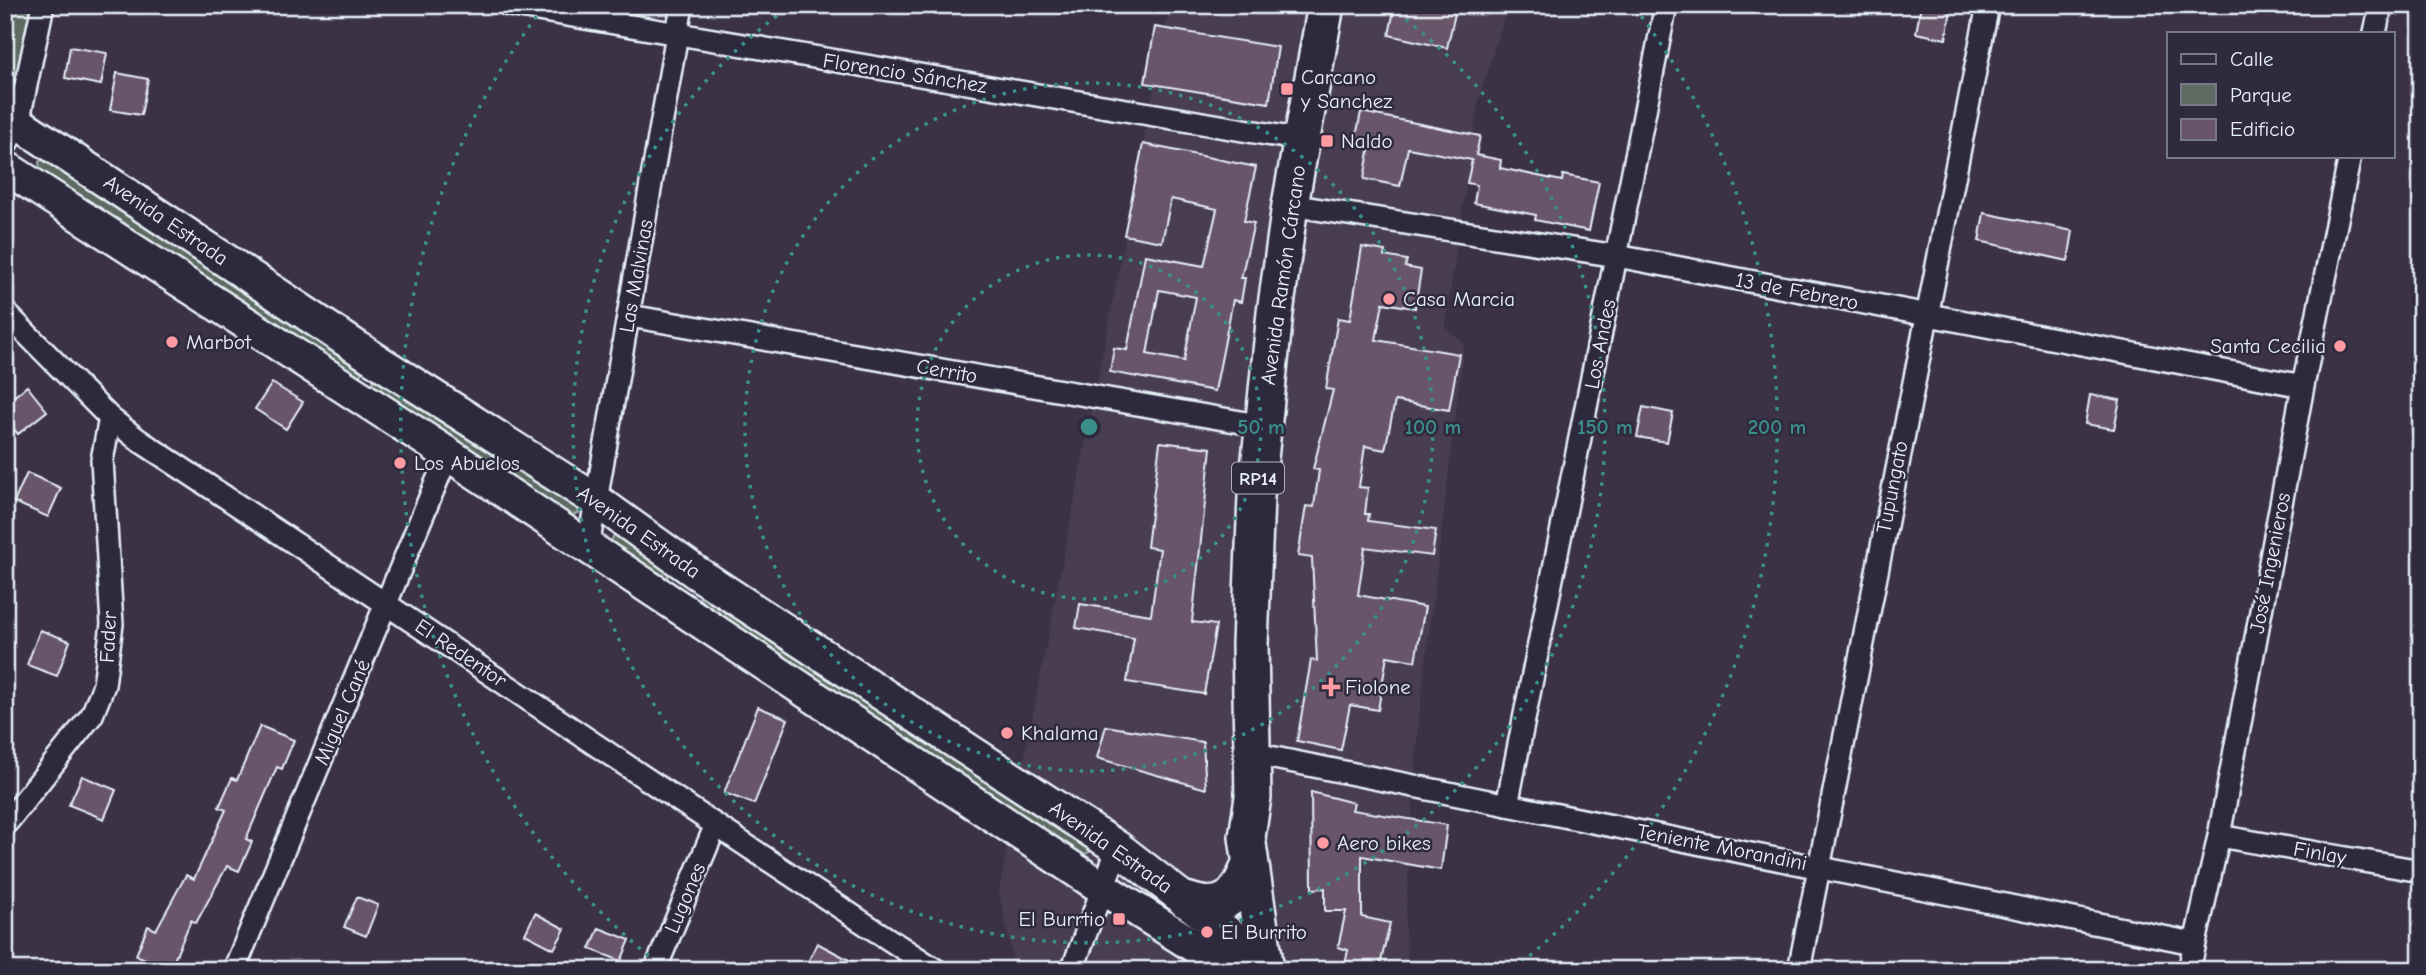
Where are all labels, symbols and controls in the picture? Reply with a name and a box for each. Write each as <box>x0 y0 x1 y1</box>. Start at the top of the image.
legend <box>2167 32 2394 158</box>
text: Calle <box>2230 47 2273 71</box>
street label: Florencio Sánchez <box>821 48 989 98</box>
place label: Carcano y Sanchez <box>1300 65 1392 113</box>
marker: Carcano y Sanchez <box>1279 81 1295 97</box>
text: Parque <box>2230 83 2292 107</box>
text: Edificio <box>2230 117 2295 141</box>
place label: Naldo <box>1341 129 1393 153</box>
marker: Naldo <box>1319 133 1335 149</box>
street label: Avenida Ramón Cárcano <box>1256 164 1310 386</box>
street label: Avenida Estrada <box>99 170 233 270</box>
street label: Las Malvinas <box>614 218 658 334</box>
street label: 13 de Febrero <box>1733 267 1861 315</box>
place label: Casa Marcia <box>1403 287 1515 311</box>
marker: Casa Marcia <box>1381 291 1397 307</box>
street label: Los Andes <box>1580 297 1620 391</box>
place label: Marbot <box>186 330 252 354</box>
marker: Marbot <box>164 334 180 350</box>
place label: Santa Cecilia <box>2210 334 2326 358</box>
marker: Santa Cecilia <box>2332 338 2348 354</box>
street label: Cerrito <box>915 354 979 388</box>
centre of rings <box>1077 415 1101 439</box>
text: 50 m <box>1237 415 1285 439</box>
text: 100 m <box>1405 415 1461 439</box>
text: 150 m <box>1577 415 1633 439</box>
text: 200 m <box>1748 415 1806 439</box>
street label: Tupungato <box>1871 439 1913 535</box>
place label: Los Abuelos <box>414 451 520 475</box>
marker: Los Abuelos <box>392 455 408 471</box>
road number: RP14 <box>1232 463 1284 494</box>
street label: Avenida Estrada <box>573 481 705 583</box>
street label: José Ingenieros <box>2245 491 2295 635</box>
street label: Fader <box>95 610 121 663</box>
street label: El Redentor <box>411 614 512 693</box>
street label: Miguel Cané <box>309 656 375 768</box>
place label: Fiolone <box>1345 675 1411 699</box>
marker: Fiolone <box>1323 679 1339 695</box>
place label: Khalama <box>1021 721 1099 745</box>
marker: Khalama <box>999 725 1015 741</box>
street label: Avenida Estrada <box>1045 796 1177 898</box>
street label: Teniente Morandini <box>1635 819 1809 875</box>
place label: Aero bikes <box>1337 831 1431 855</box>
marker: Aero bikes <box>1315 835 1331 851</box>
street label: Finlay <box>2292 837 2349 870</box>
street label: Lugones <box>659 859 711 937</box>
place label: El Burrtio <box>1018 907 1105 931</box>
marker: El Burrtio <box>1111 911 1127 927</box>
place label: El Burrito <box>1221 920 1307 944</box>
marker: El Burrito <box>1199 924 1215 940</box>

